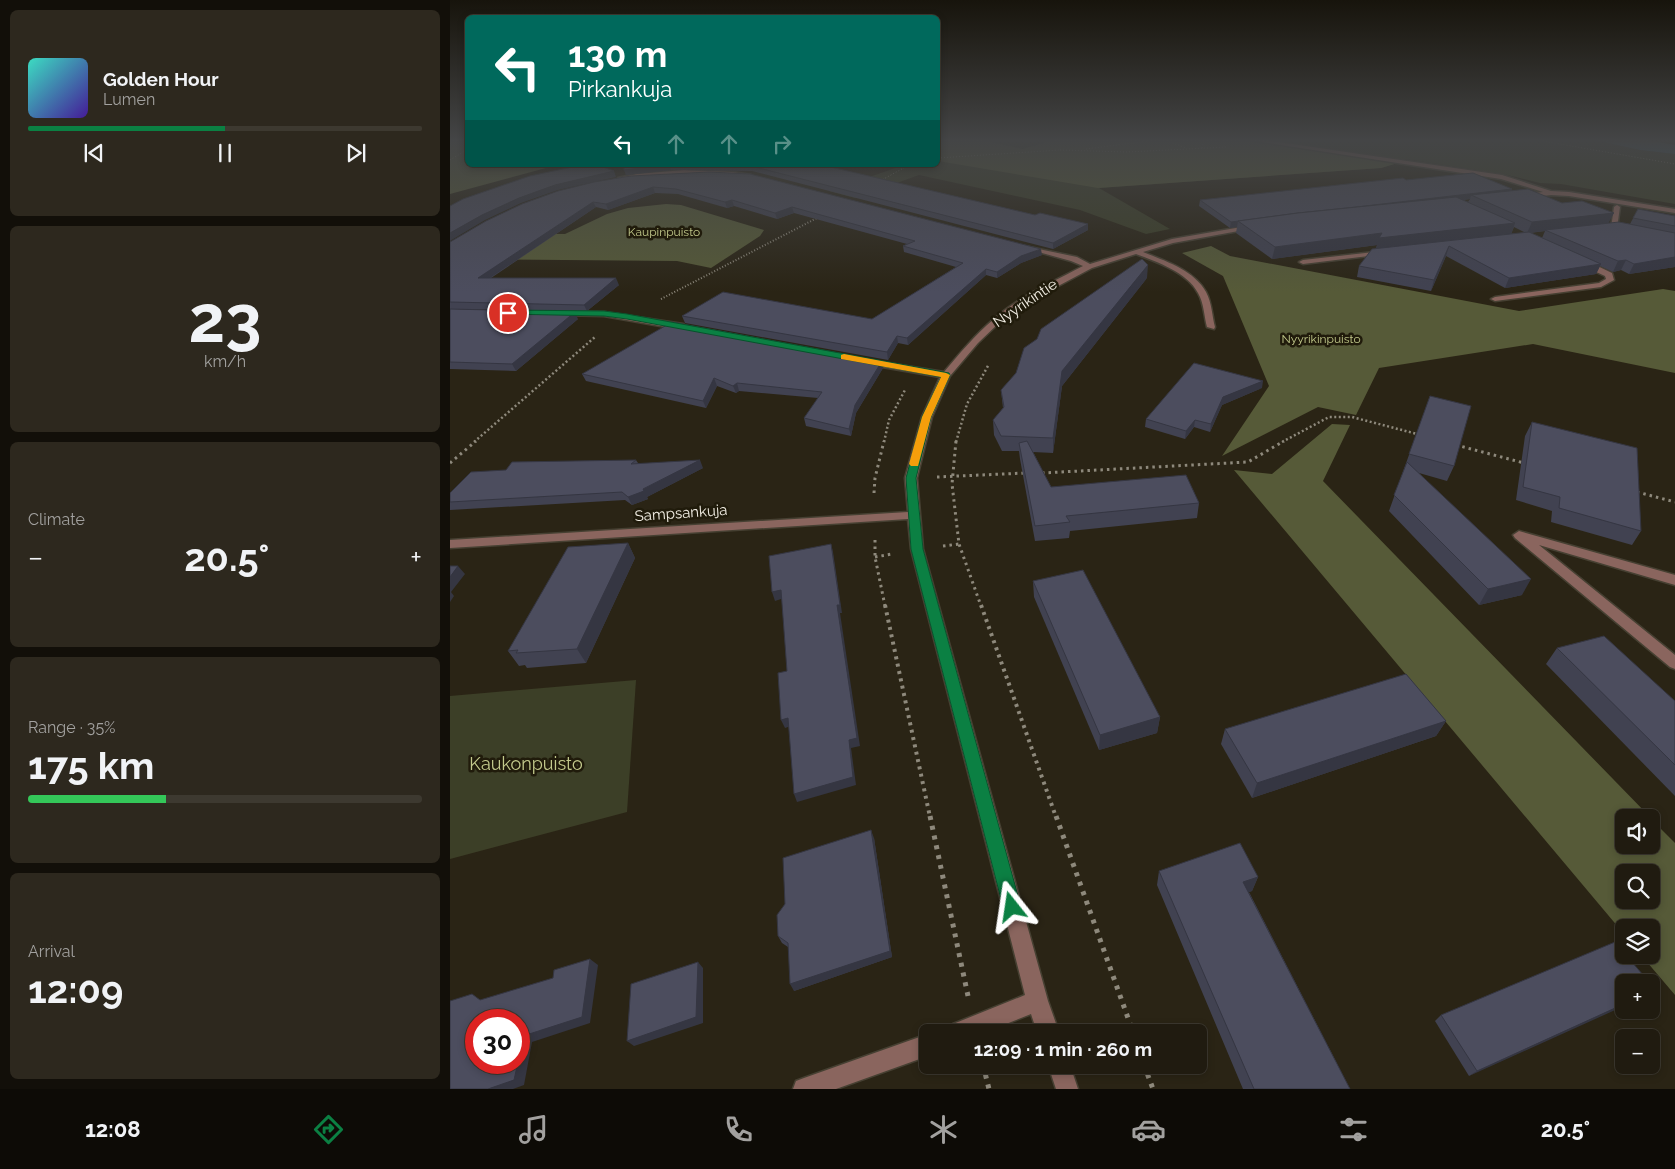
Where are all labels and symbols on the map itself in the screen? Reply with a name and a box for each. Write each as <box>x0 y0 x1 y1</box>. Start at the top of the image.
park label: Kaupinpuisto <box>628 225 700 239</box>
street label: Nyyrikintie <box>990 275 1061 331</box>
pin <box>487 292 529 334</box>
park label: Nyyrikinpuisto <box>1281 332 1361 346</box>
street label: Sampsankuja <box>634 501 728 525</box>
park label: Kaukonpuisto <box>469 753 583 774</box>
position arrow <box>985 880 1037 932</box>
speed limit sign: 30 <box>465 1009 530 1074</box>

